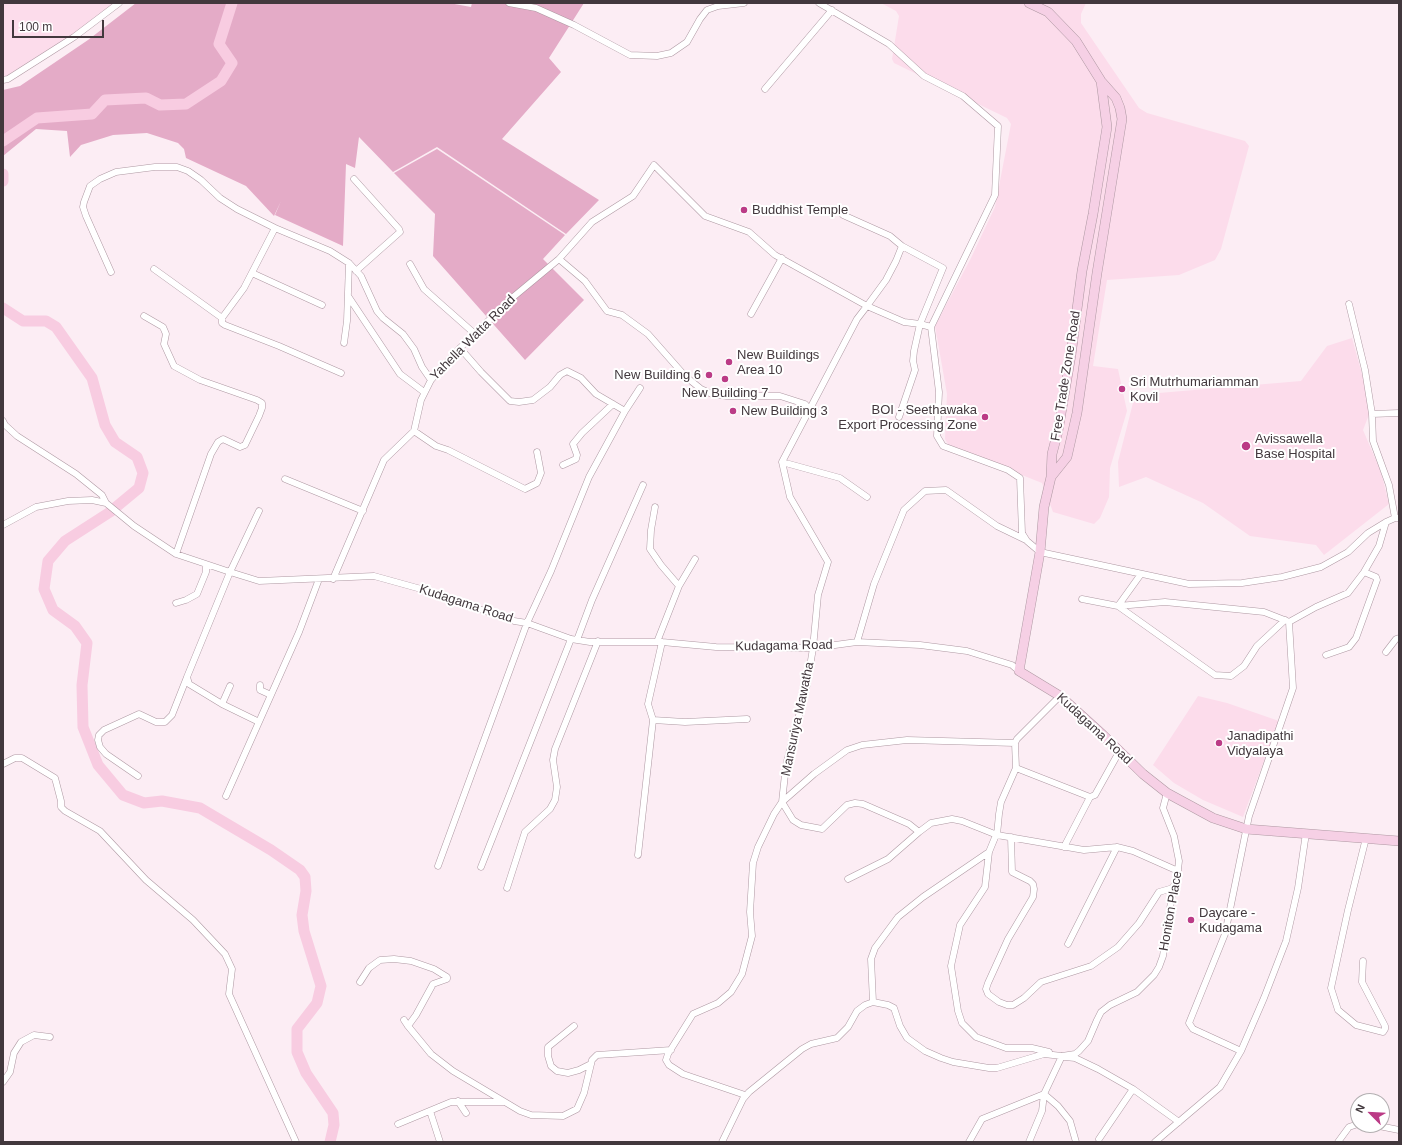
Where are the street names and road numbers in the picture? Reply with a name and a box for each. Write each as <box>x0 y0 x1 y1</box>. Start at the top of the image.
street label: Yahella Watta Road <box>427 292 519 384</box>
street label: Free Trade Zone Road <box>1048 310 1084 442</box>
street label: Kudagama Road <box>417 582 515 626</box>
street label: Kudagama Road <box>735 637 833 655</box>
street label: Mansuriya Mawatha <box>778 660 818 778</box>
street label: Kudagama Road <box>1053 690 1135 768</box>
street label: Honiton Place <box>1156 870 1186 952</box>

